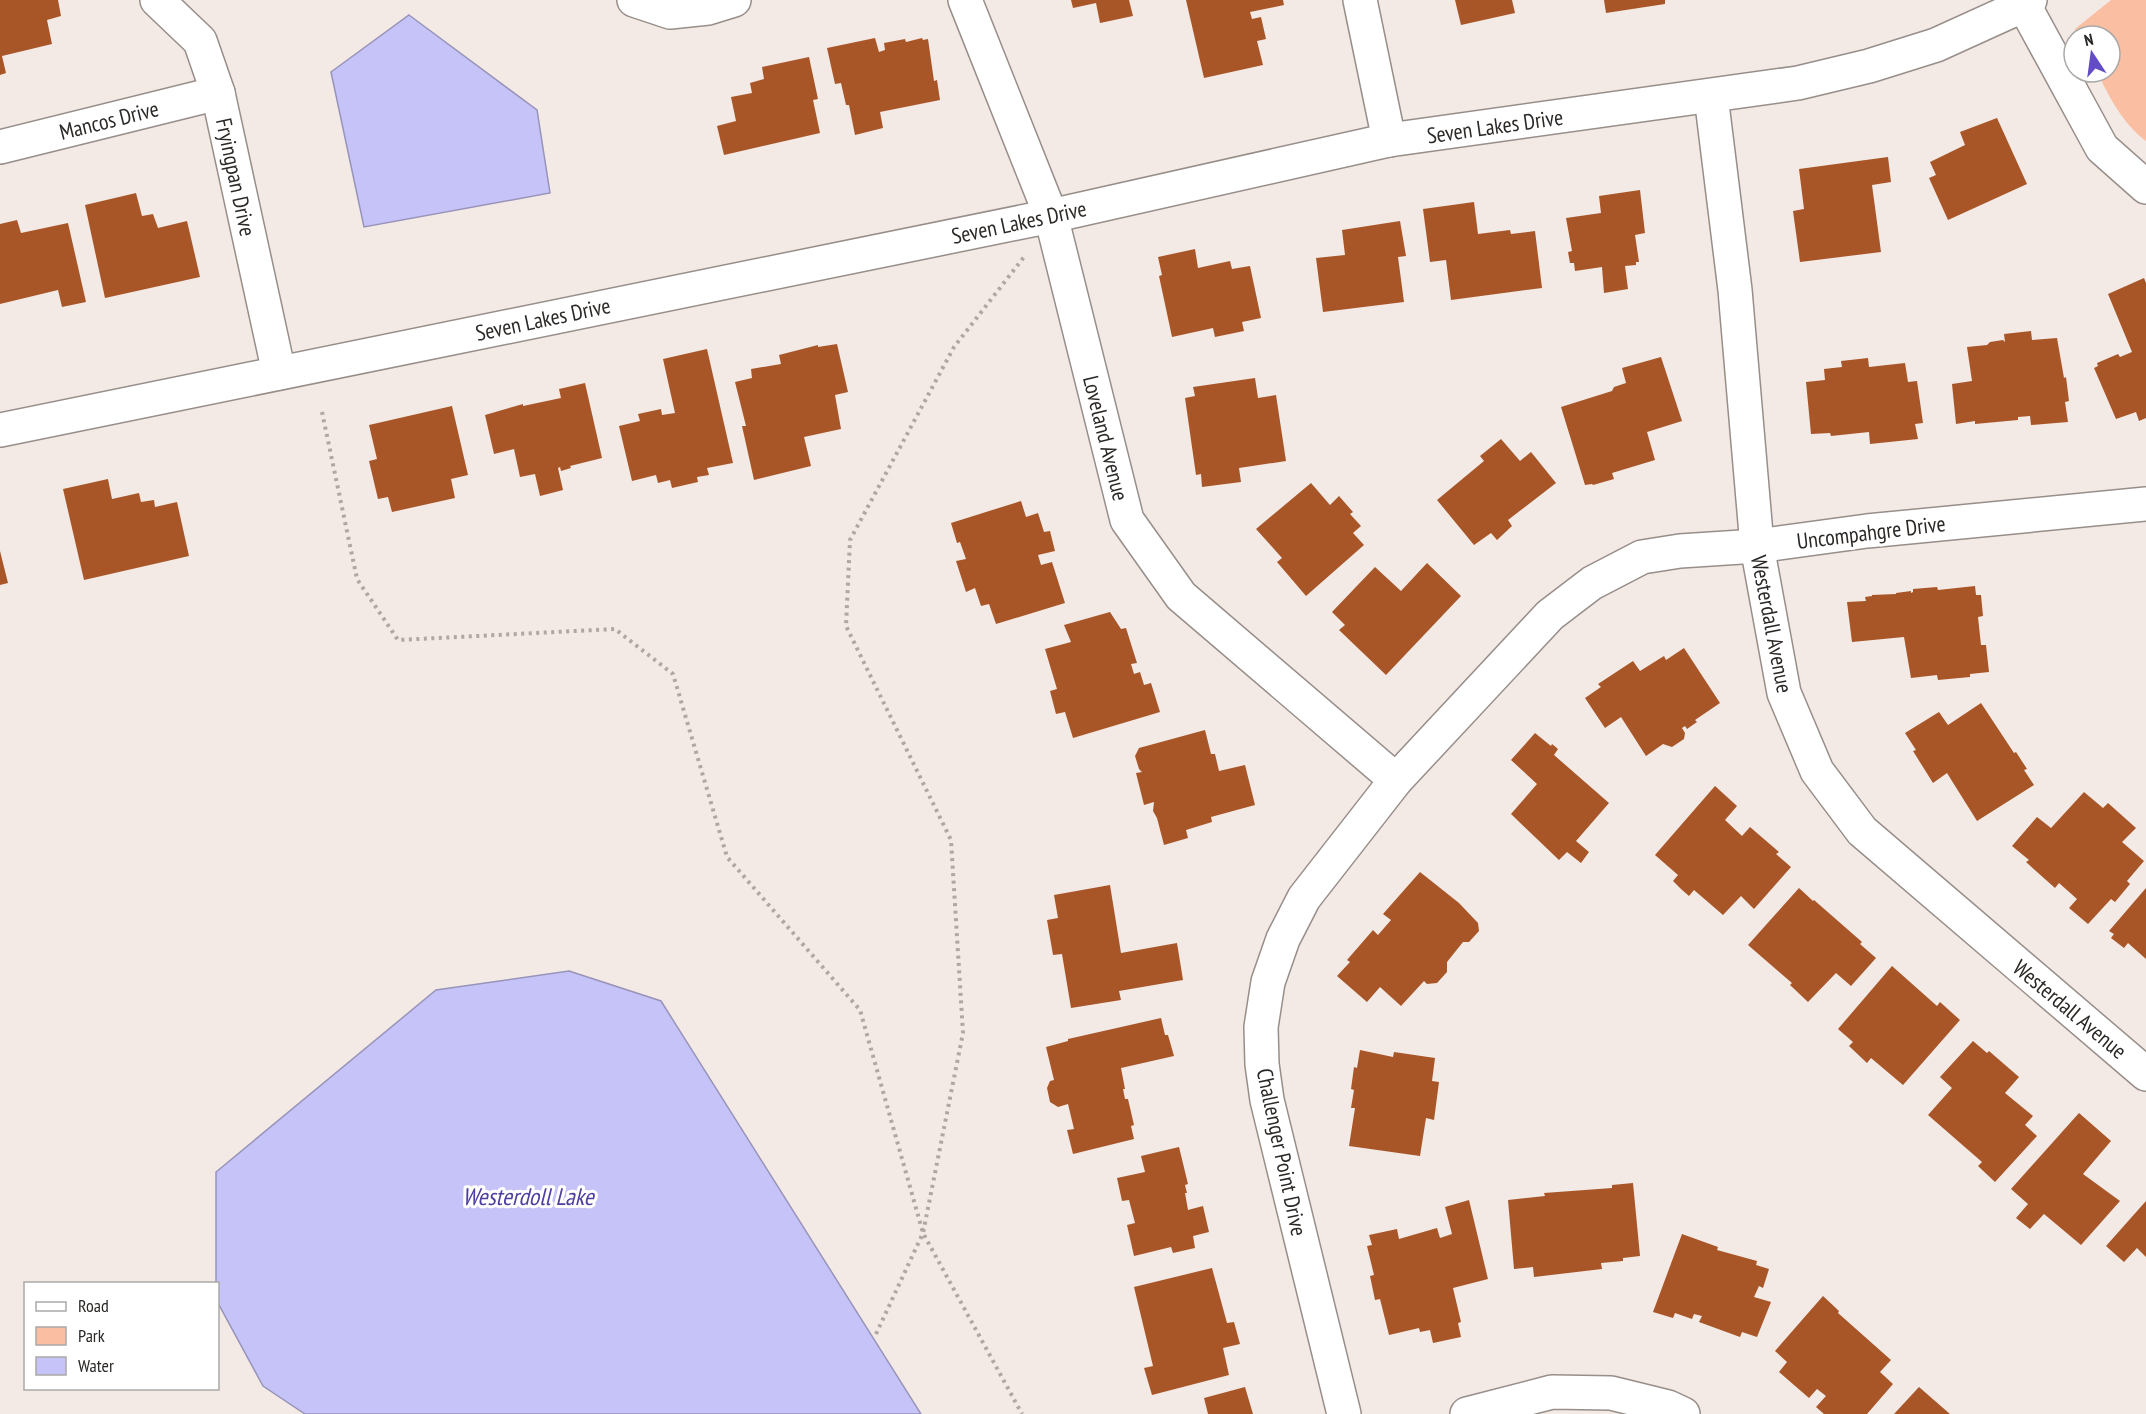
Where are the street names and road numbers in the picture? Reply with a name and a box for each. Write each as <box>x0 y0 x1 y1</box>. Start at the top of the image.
street label: Mancos Drive <box>56 94 162 146</box>
street label: Seven Lakes Drive <box>1425 103 1565 149</box>
street label: Fryingpan Drive <box>210 115 262 239</box>
street label: Seven Lakes Drive <box>949 194 1089 250</box>
street label: Seven Lakes Drive <box>473 291 613 347</box>
street label: Loveland Avenue <box>1077 373 1135 503</box>
street label: Uncompahgre Drive <box>1795 509 1947 555</box>
street label: Westerdall Avenue <box>1745 553 1799 695</box>
street label: Westerdall Avenue <box>2007 953 2133 1065</box>
street label: Challenger Point Drive <box>1251 1066 1313 1238</box>

